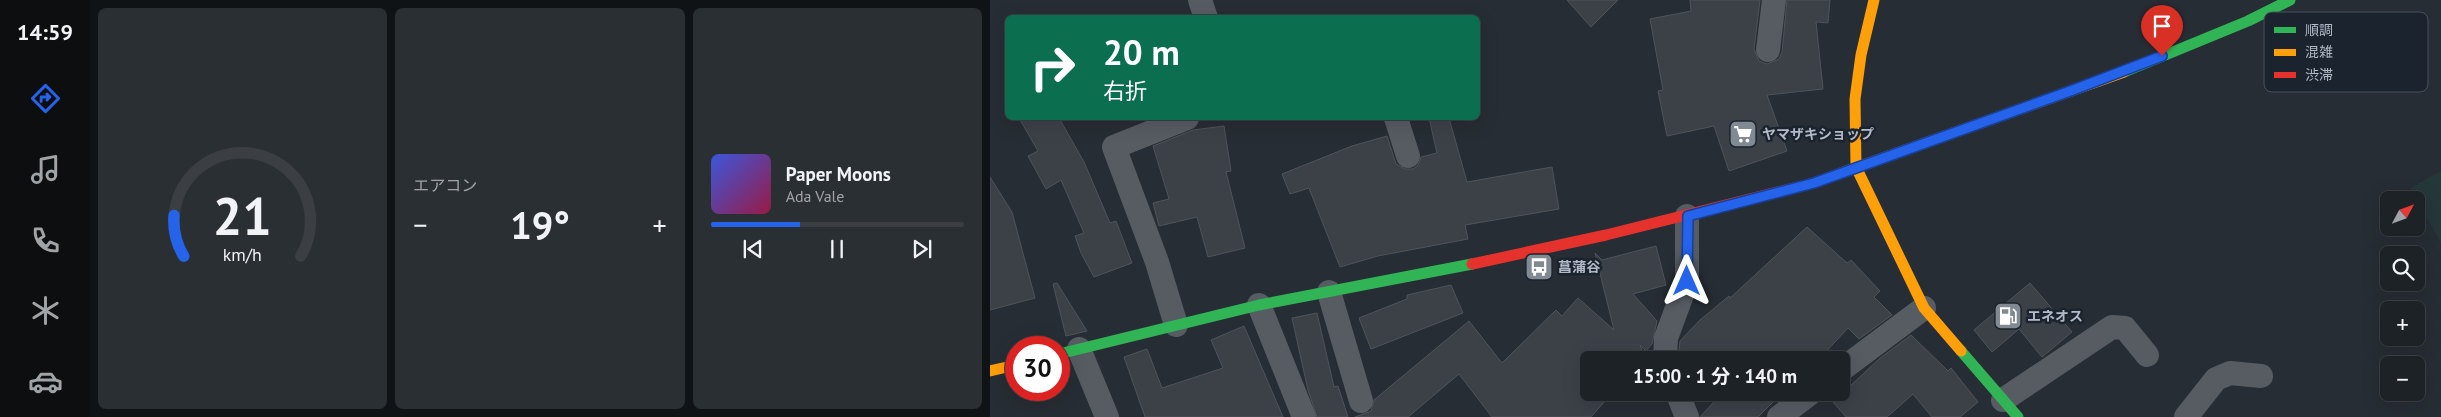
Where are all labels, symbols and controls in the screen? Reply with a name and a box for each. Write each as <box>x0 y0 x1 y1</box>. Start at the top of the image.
pin <box>2141 5 2183 56</box>
icon: arrive <box>2148 12 2176 40</box>
legend <box>2264 12 2428 92</box>
text: 14:59 <box>17 18 73 46</box>
text: 順調 <box>2305 21 2333 39</box>
text: 20 m <box>1103 29 1180 75</box>
icon: right <box>1020 35 1085 100</box>
text: 混雑 <box>2305 43 2333 61</box>
text: 渋滞 <box>2305 66 2333 84</box>
text: 右折 <box>1103 77 1147 105</box>
icon: directions <box>28 81 63 116</box>
supermarket icon: ヤマザキショップ <box>1728 119 1758 149</box>
place label: ヤマザキショップ <box>1762 125 1874 143</box>
icon: music <box>28 152 63 187</box>
text: Paper Moons <box>786 162 891 186</box>
text: エアコン <box>413 175 477 195</box>
text: 21 <box>213 182 272 249</box>
text: Ada Vale <box>786 186 844 206</box>
north arrow <box>2380 191 2425 236</box>
map controls <box>2380 191 2425 401</box>
text: 19° <box>510 200 570 249</box>
text: − <box>413 206 427 243</box>
text: + <box>653 206 667 243</box>
icon: phone <box>28 223 63 258</box>
icon: previous <box>739 235 767 263</box>
icon: pause <box>823 235 851 263</box>
icon: next <box>908 235 936 263</box>
text: km/h <box>223 243 262 266</box>
button: search <box>2380 246 2425 291</box>
bus stop icon: 菖蒲谷 <box>1524 252 1554 282</box>
position arrow <box>1660 254 1712 306</box>
place label: 菖蒲谷 <box>1558 258 1601 276</box>
icon: climate <box>28 293 63 328</box>
fuel station icon: エネオス <box>1993 301 2023 331</box>
button: + <box>2380 301 2425 346</box>
place label: エネオス <box>2027 307 2083 325</box>
speed limit sign: 30 <box>1005 336 1070 401</box>
button: − <box>2380 356 2425 401</box>
icon: car <box>28 364 63 399</box>
text: 15:00 · 1 分 · 140 m <box>1633 364 1797 388</box>

